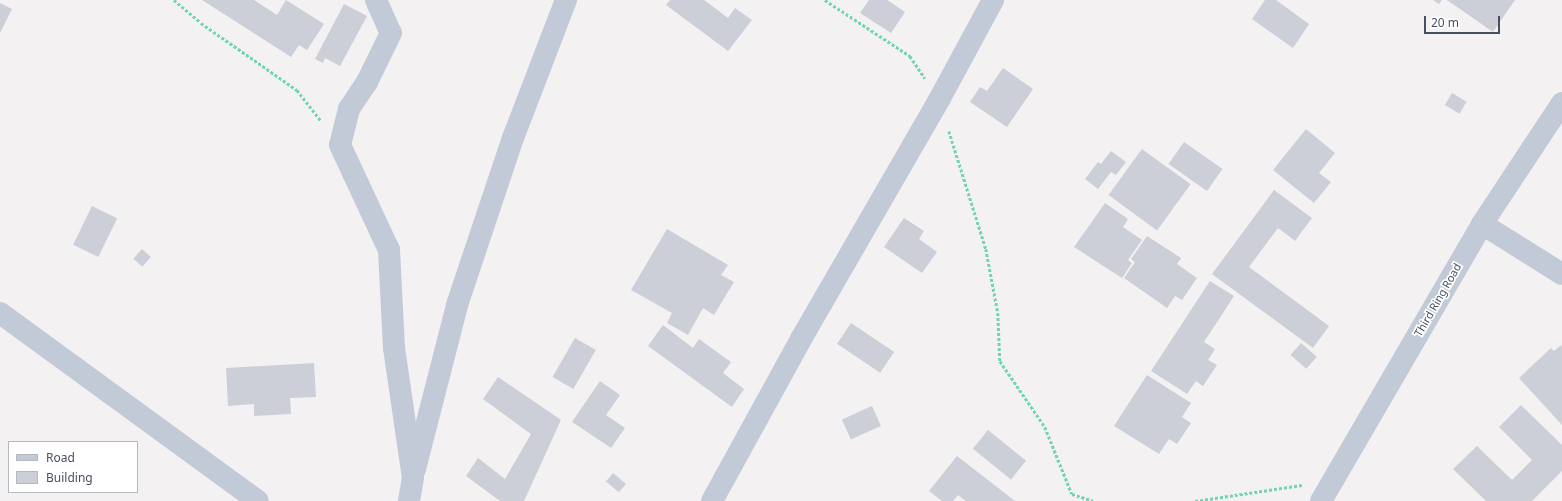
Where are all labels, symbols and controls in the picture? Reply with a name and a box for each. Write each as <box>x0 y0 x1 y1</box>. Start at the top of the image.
scale bar <box>1426 8 1502 34</box>
text: 20 m <box>1431 14 1459 31</box>
street label: Third Ring Road <box>1412 261 1464 339</box>
legend <box>8 441 138 493</box>
text: Road <box>46 449 75 466</box>
text: Building <box>46 469 93 486</box>

